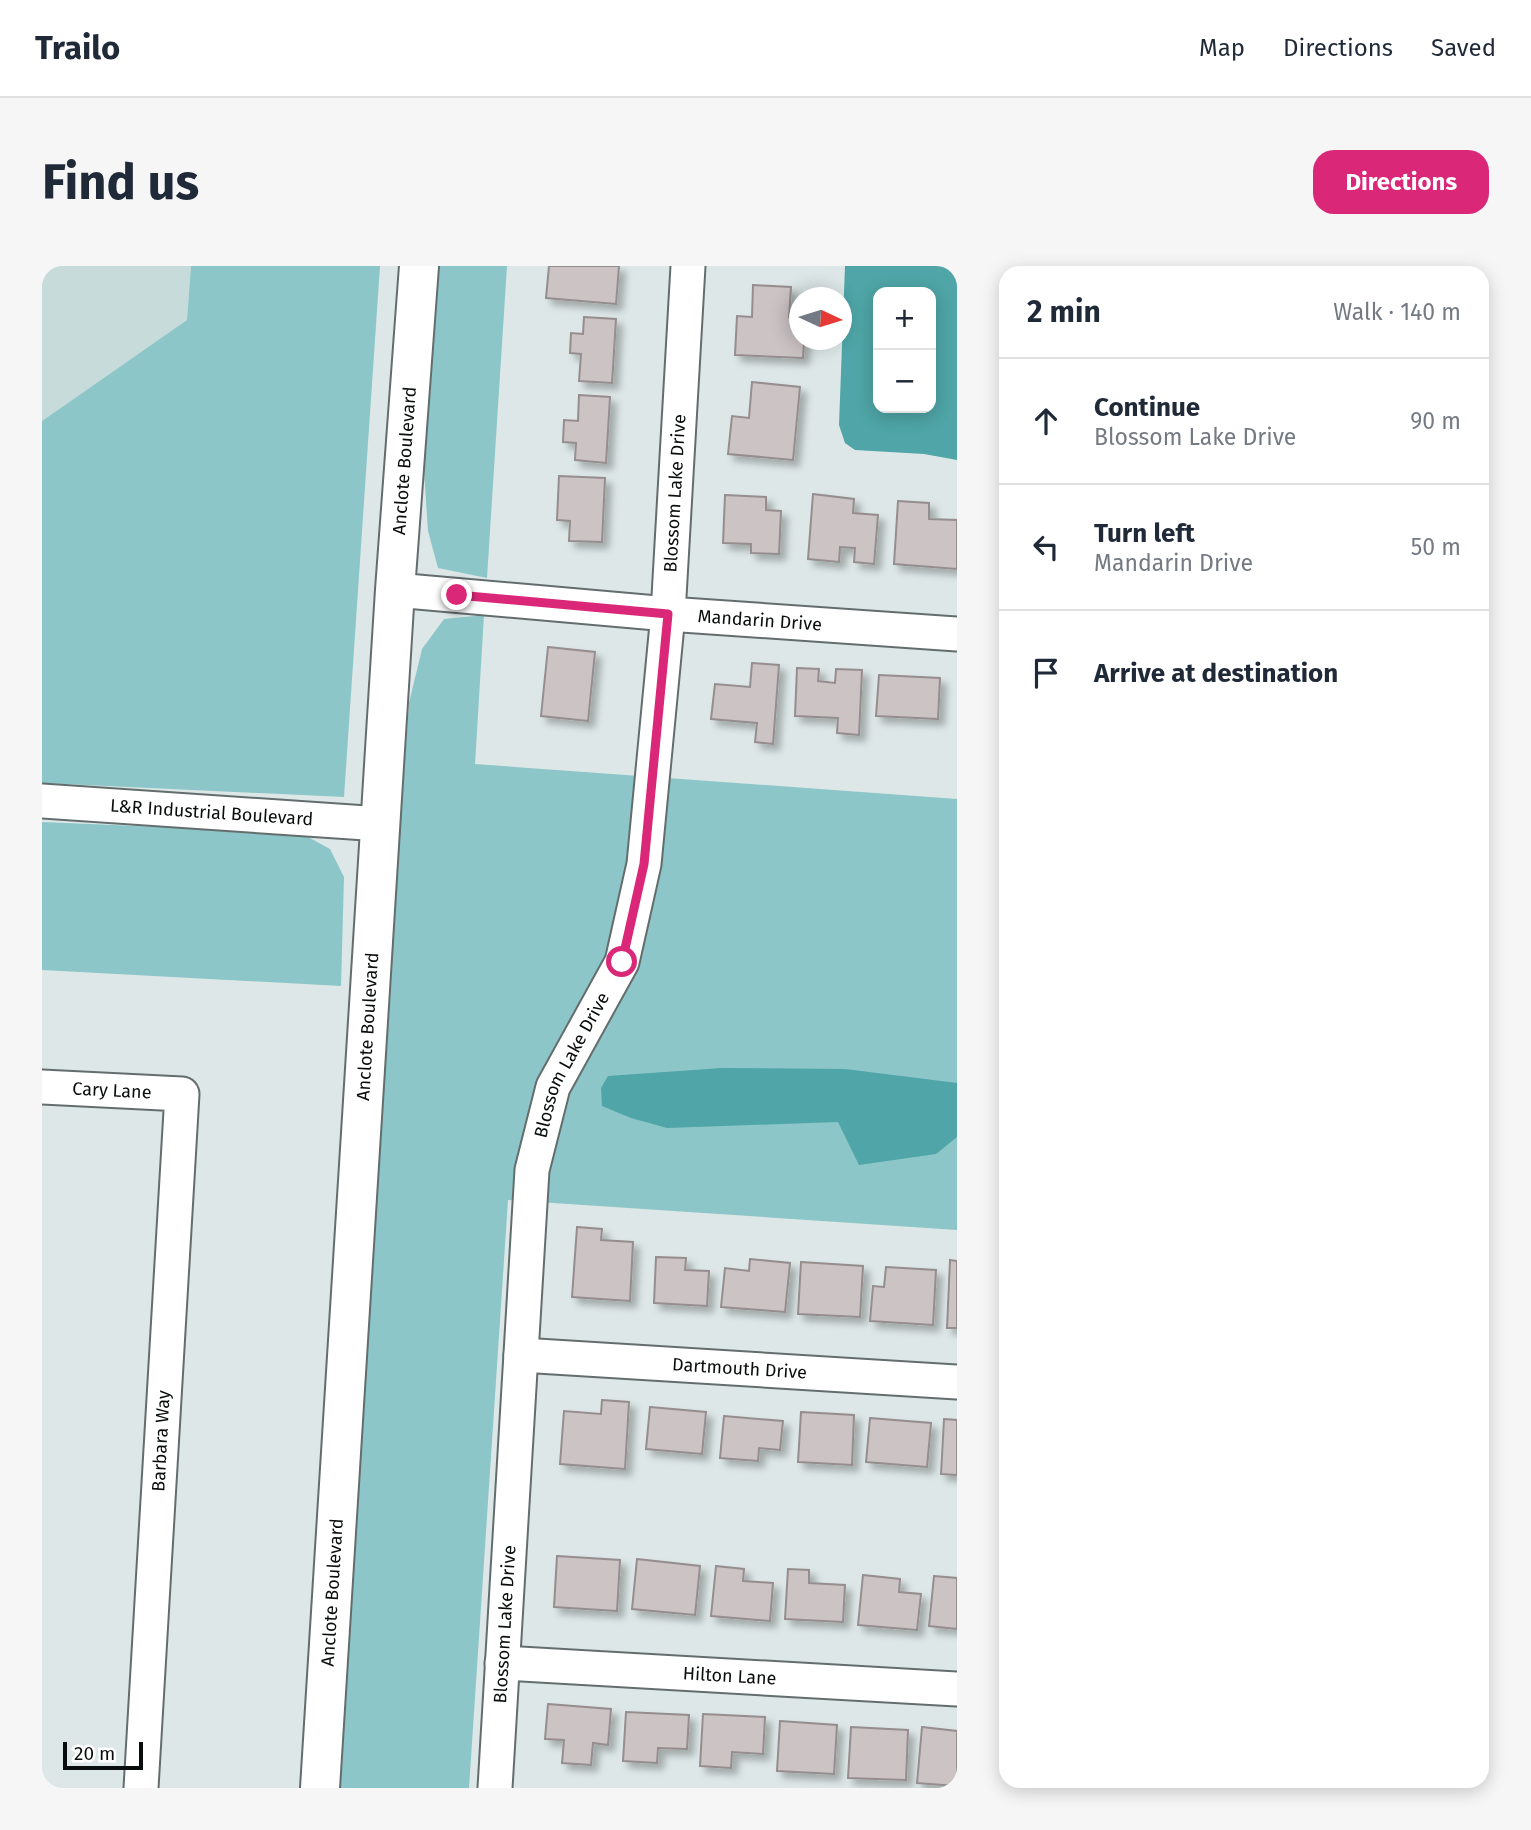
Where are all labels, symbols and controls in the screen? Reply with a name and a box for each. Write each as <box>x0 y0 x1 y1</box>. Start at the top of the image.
text: Trailo <box>35 28 120 68</box>
text: Map <box>1199 34 1245 62</box>
text: Directions <box>1283 34 1393 62</box>
text: Saved <box>1431 34 1496 62</box>
button: Directions <box>1313 150 1489 214</box>
text: Find us <box>42 153 199 212</box>
north arrow <box>789 287 852 350</box>
map controls <box>873 287 936 413</box>
button: + <box>873 287 936 350</box>
text: 2 min <box>1027 294 1101 330</box>
text: Walk · 140 m <box>1333 298 1461 326</box>
button: − <box>873 350 936 413</box>
street label: Anclote Boulevard <box>388 386 421 536</box>
text: Continue <box>1094 392 1200 423</box>
icon: ahead <box>1027 402 1065 440</box>
text: 90 m <box>1410 407 1461 435</box>
street label: Blossom Lake Drive <box>659 414 690 573</box>
text: Blossom Lake Drive <box>1094 423 1296 451</box>
text: Turn left <box>1094 518 1195 549</box>
icon: left <box>1027 528 1065 566</box>
text: 50 m <box>1411 533 1461 561</box>
text: Mandarin Drive <box>1094 549 1253 577</box>
route end <box>441 579 472 610</box>
street label: Mandarin Drive <box>697 605 823 636</box>
icon: arrive <box>1027 654 1065 692</box>
text: Arrive at destination <box>1094 658 1338 689</box>
street label: L&R Industrial Boulevard <box>109 795 314 830</box>
route start <box>606 946 637 977</box>
street label: Anclote Boulevard <box>352 952 383 1101</box>
street label: Blossom Lake Drive <box>530 988 614 1140</box>
street label: Cary Lane <box>72 1078 152 1103</box>
street label: Dartmouth Drive <box>671 1353 808 1384</box>
street label: Barbara Way <box>147 1390 175 1492</box>
street label: Anclote Boulevard <box>317 1518 348 1667</box>
street label: Blossom Lake Drive <box>489 1545 521 1704</box>
street label: Hilton Lane <box>682 1662 777 1690</box>
scale bar <box>63 1739 144 1771</box>
text: 20 m <box>74 1742 115 1765</box>

